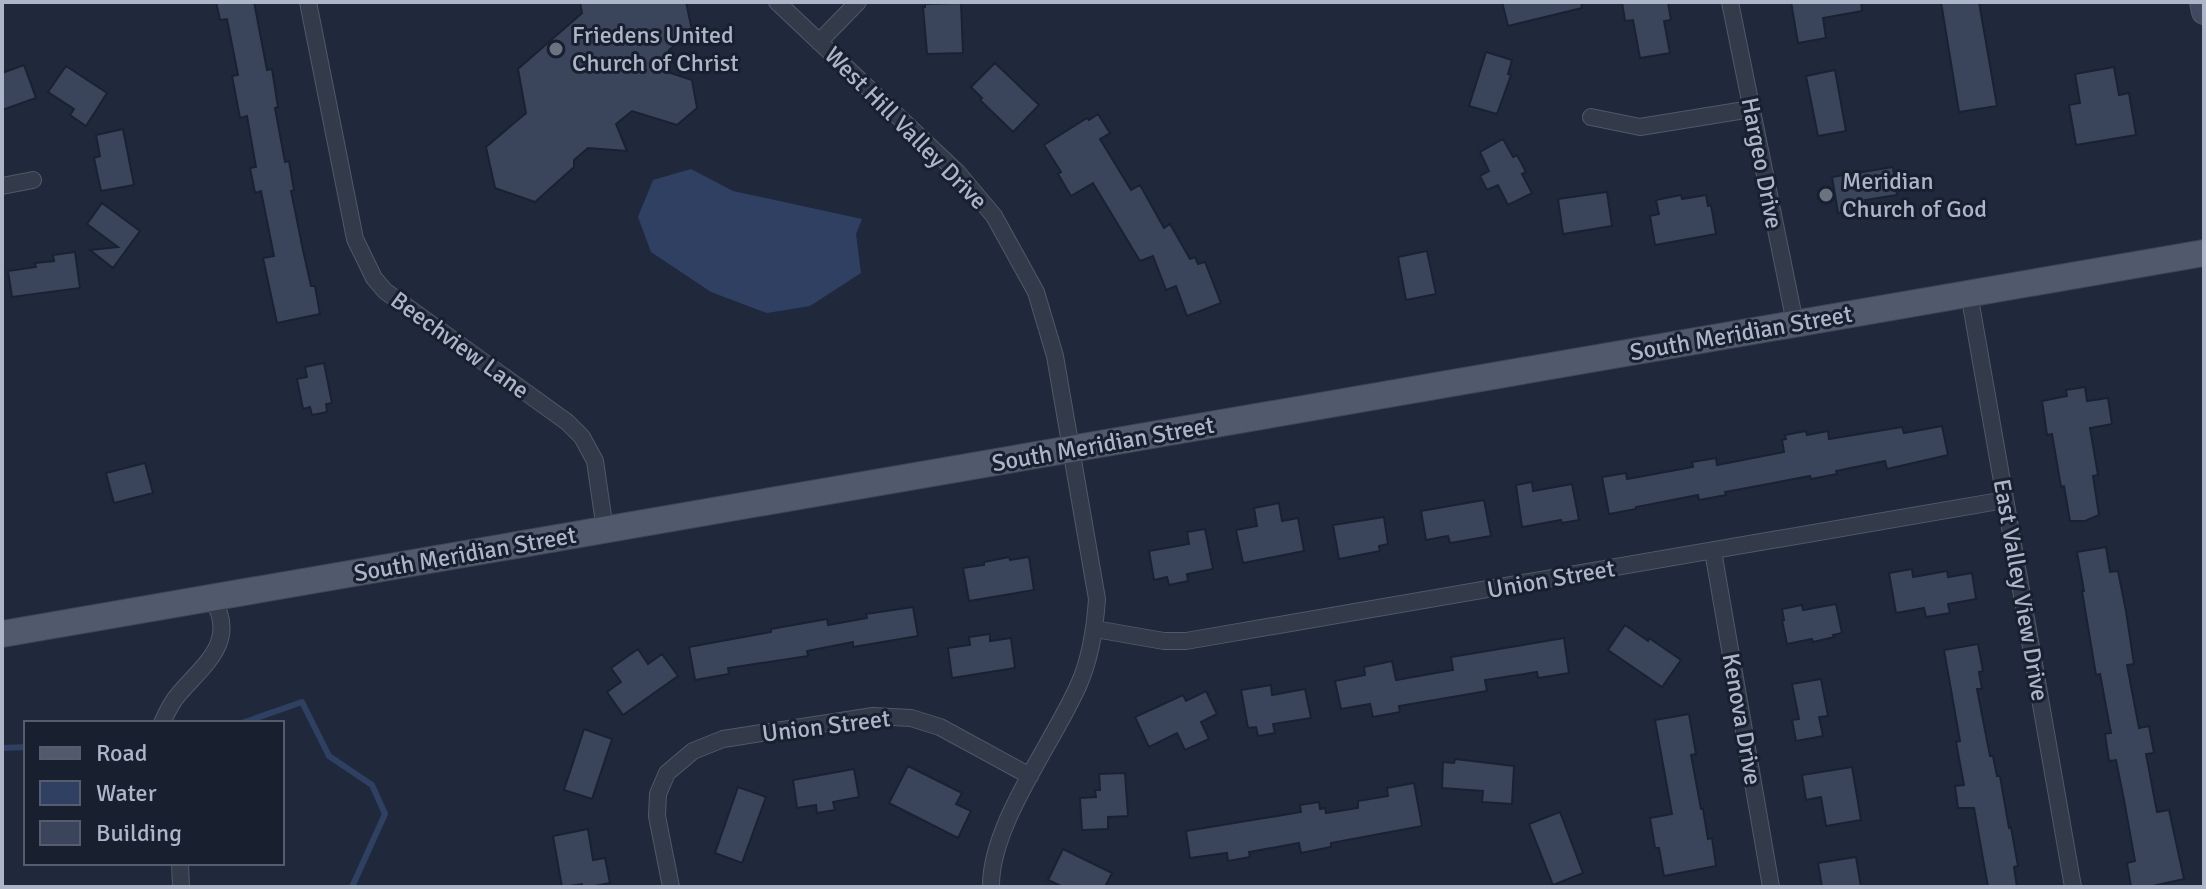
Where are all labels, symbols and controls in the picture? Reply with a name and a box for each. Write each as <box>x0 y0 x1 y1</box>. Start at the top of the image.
place label: Friedens United Church of Christ <box>572 20 739 78</box>
marker: Friedens United Church of Christ <box>547 40 565 58</box>
street label: West Hill Valley Drive <box>818 40 994 216</box>
street label: Hargeo Drive <box>1735 95 1789 231</box>
place label: Meridian Church of God <box>1842 166 1987 224</box>
marker: Meridian Church of God <box>1817 186 1835 204</box>
street label: Beechview Lane <box>385 285 535 405</box>
street label: South Meridian Street <box>1628 299 1854 367</box>
street label: South Meridian Street <box>990 410 1216 478</box>
street label: East Valley View Drive <box>1987 477 2055 703</box>
street label: South Meridian Street <box>352 520 578 588</box>
street label: Union Street <box>1485 553 1617 605</box>
street label: Kenova Drive <box>1716 651 1768 787</box>
street label: Union Street <box>760 703 892 749</box>
legend <box>24 721 284 865</box>
text: Road <box>96 738 147 768</box>
text: Water <box>96 778 157 808</box>
text: Building <box>96 818 182 848</box>

